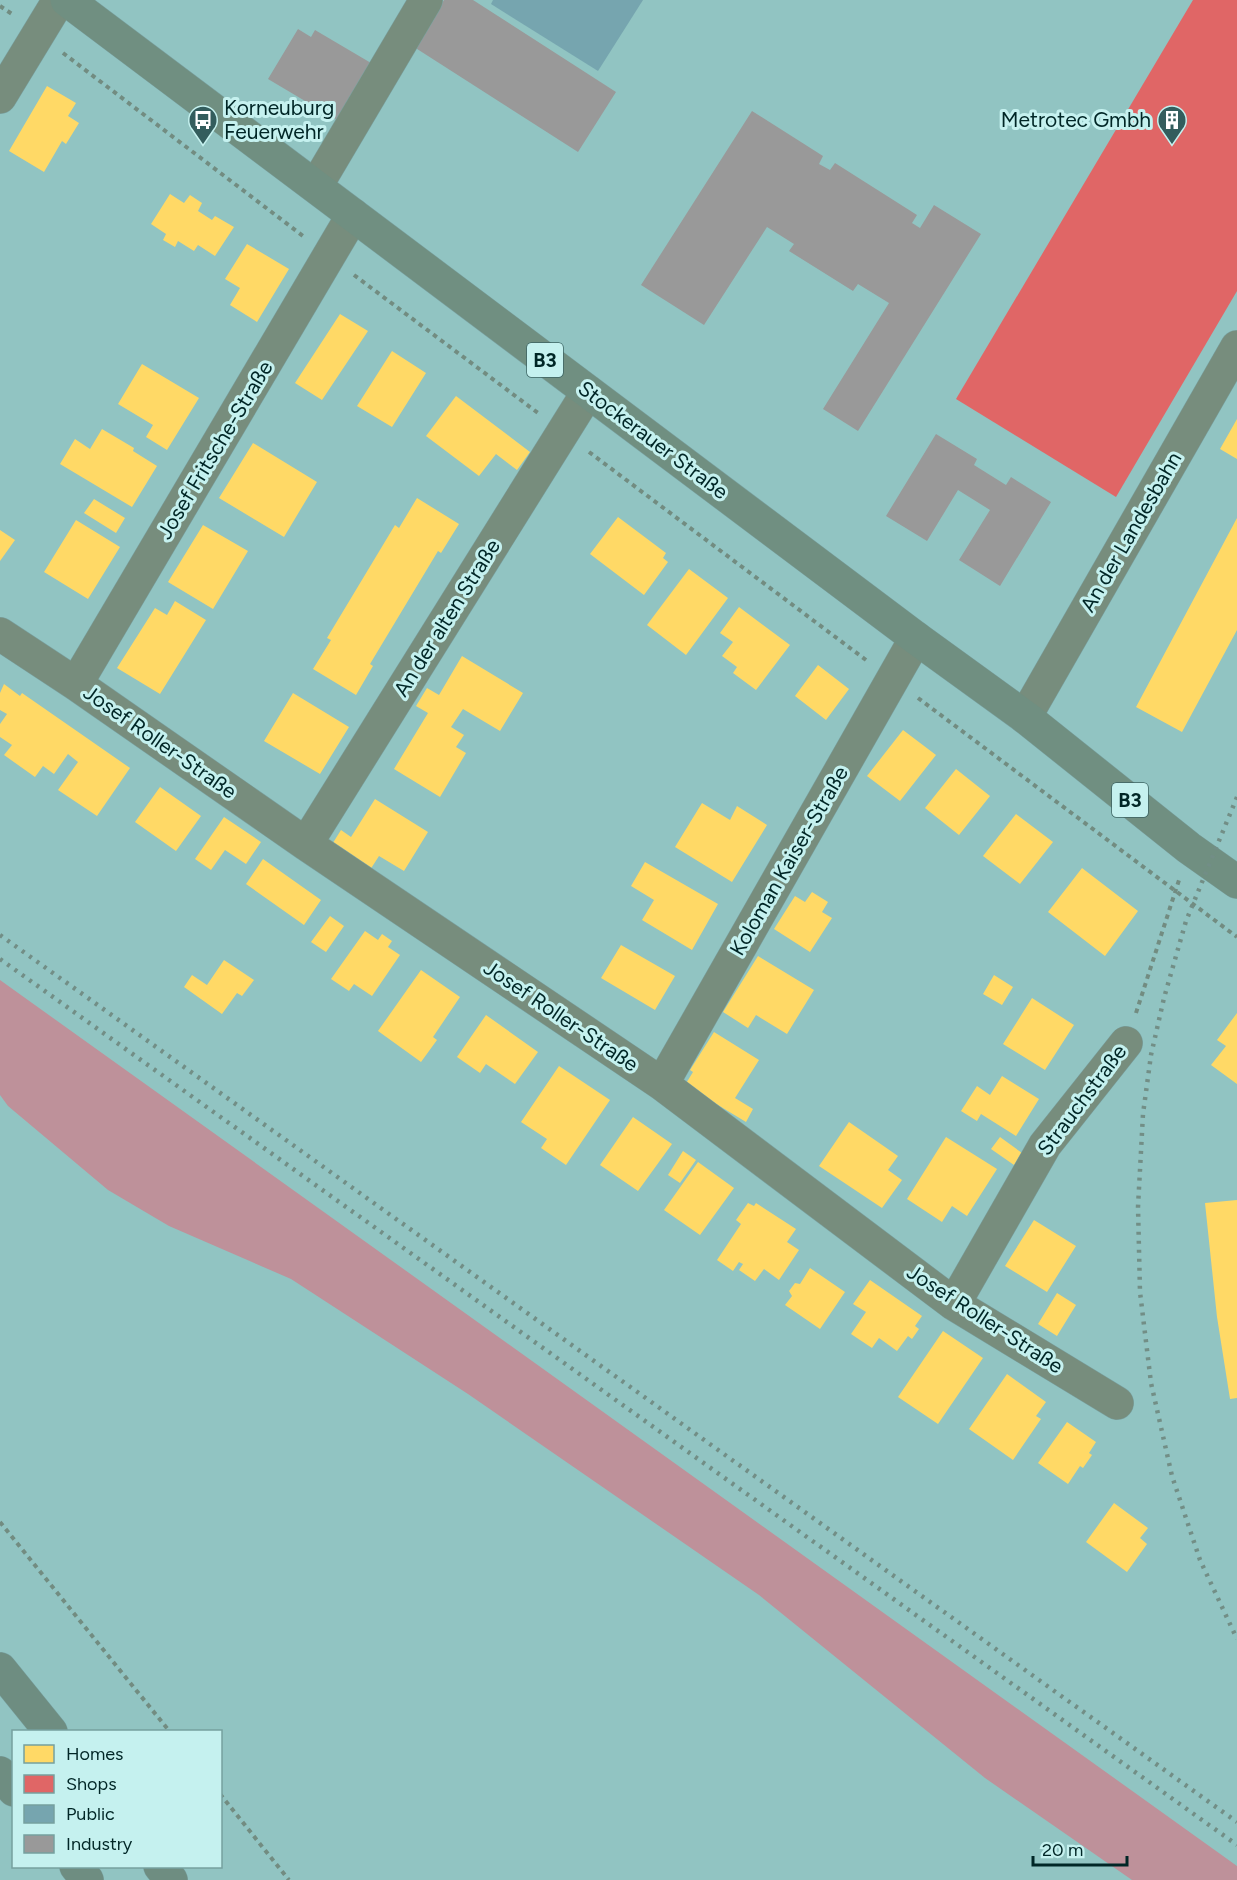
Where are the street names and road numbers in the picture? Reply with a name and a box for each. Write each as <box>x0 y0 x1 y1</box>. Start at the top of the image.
road number: B3 <box>527 343 563 377</box>
street label: Josef Fritsche-Straße <box>151 356 278 543</box>
street label: Stockerauer Straße <box>574 375 733 504</box>
street label: An der Landesbahn <box>1075 447 1187 616</box>
street label: An der alten Straße <box>388 534 505 701</box>
street label: Josef Roller-Straße <box>79 679 242 804</box>
street label: Koloman Kaiser-Straße <box>724 762 853 960</box>
road number: B3 <box>1112 783 1148 817</box>
street label: Josef Roller-Straße <box>479 955 643 1077</box>
street label: Strauchstraße <box>1032 1039 1131 1160</box>
street label: Josef Roller-Straße <box>903 1259 1068 1378</box>

